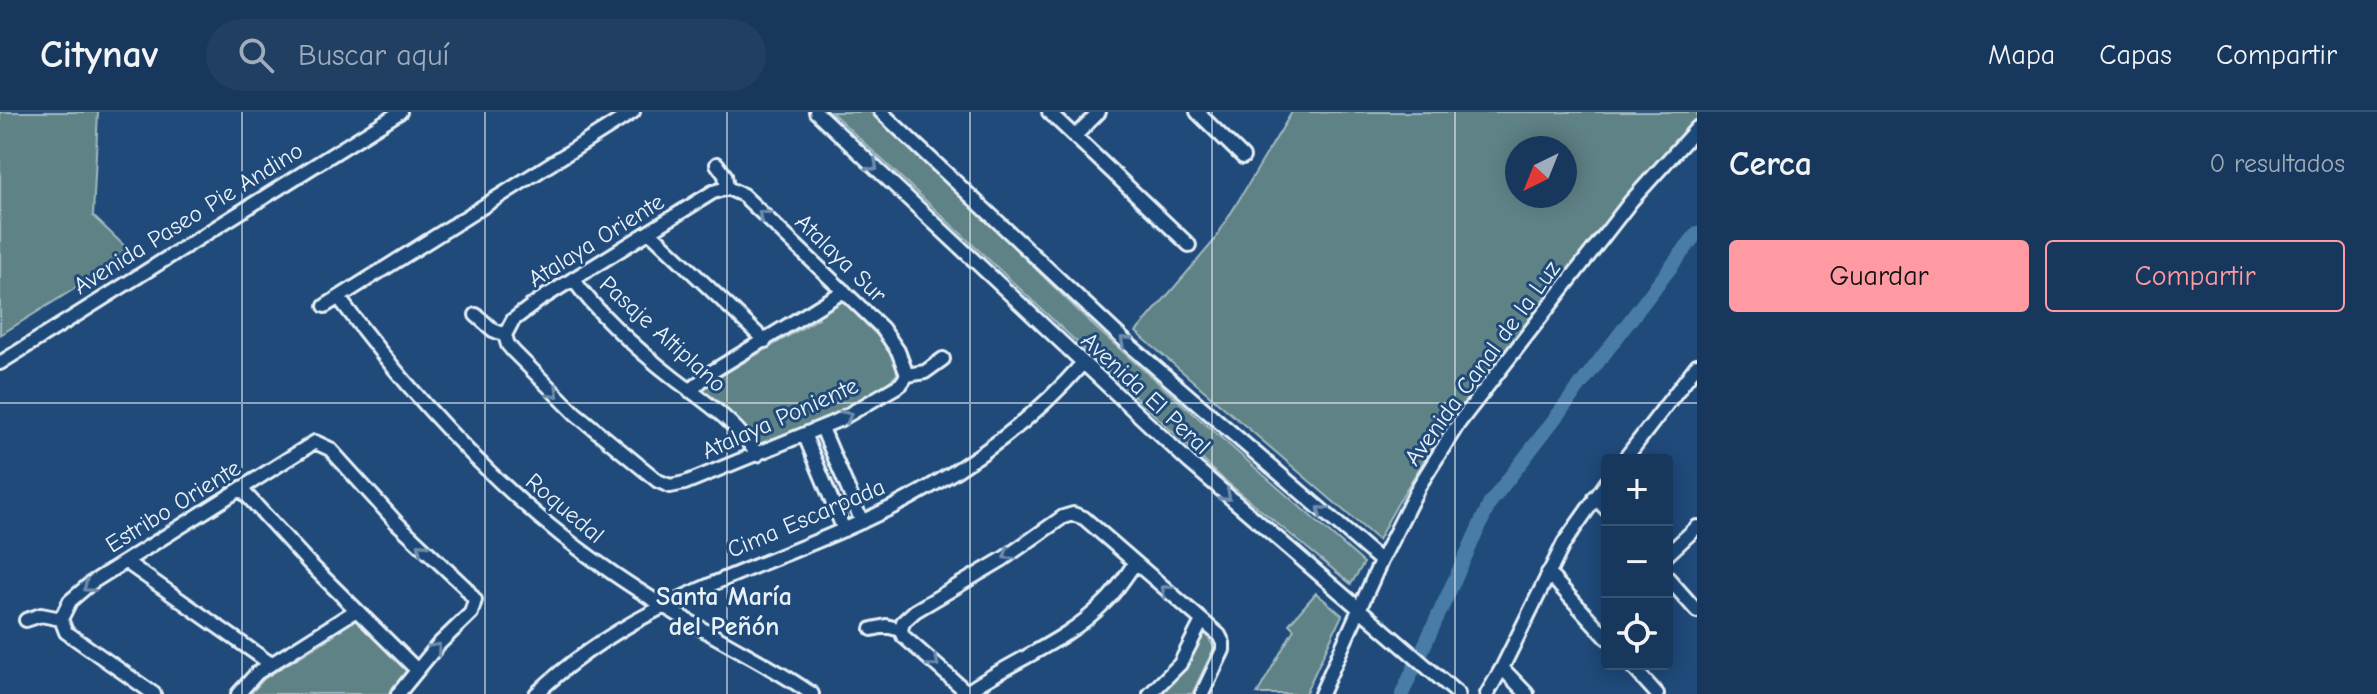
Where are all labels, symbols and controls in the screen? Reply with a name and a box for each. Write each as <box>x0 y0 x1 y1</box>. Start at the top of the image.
search box <box>206 19 766 91</box>
text: Citynav <box>40 33 158 77</box>
icon: search <box>234 33 278 77</box>
text: Buscar aquí <box>298 38 449 73</box>
text: Mapa <box>1988 39 2055 71</box>
text: Capas <box>2099 39 2172 71</box>
text: Compartir <box>2216 39 2337 71</box>
street label: Avenida Paseo Pie Andino <box>68 136 308 300</box>
north arrow <box>1505 136 1577 208</box>
text: Cerca <box>1729 144 1812 184</box>
text: 0 resultados <box>2210 149 2345 179</box>
one-way arrow <box>863 156 878 170</box>
street label: Atalaya Oriente <box>523 187 669 293</box>
street label: Atalaya Sur <box>790 208 893 309</box>
one-way arrow <box>758 209 772 224</box>
button: Guardar <box>1729 240 2029 312</box>
button: Compartir <box>2045 240 2345 312</box>
street label: Avenida Canal de la Luz <box>1398 255 1566 471</box>
street label: Pasaje Altiplano <box>594 270 732 398</box>
street label: Avenida El Peral <box>1076 326 1216 460</box>
one-way arrow <box>1120 336 1135 350</box>
street label: Atalaya Poniente <box>697 371 863 465</box>
one-way arrow <box>545 384 559 399</box>
one-way arrow <box>838 411 853 426</box>
street label: Estribo Oriente <box>100 453 246 559</box>
map controls <box>1601 454 1673 670</box>
button: + <box>1601 454 1673 526</box>
street label: Roquedal <box>520 467 610 549</box>
street label: Cima Escarpada <box>723 472 889 564</box>
one-way arrow <box>1217 486 1232 500</box>
one-way arrow <box>1316 506 1331 521</box>
button: − <box>1601 526 1673 598</box>
one-way arrow <box>417 542 431 557</box>
one-way arrow <box>1002 546 1017 561</box>
one-way arrow <box>82 577 96 592</box>
district label: Santa María del Peñón <box>656 582 792 642</box>
one-way arrow <box>1161 585 1176 600</box>
button: locate <box>1601 598 1673 670</box>
one-way arrow <box>427 643 442 657</box>
one-way arrow <box>925 652 940 667</box>

